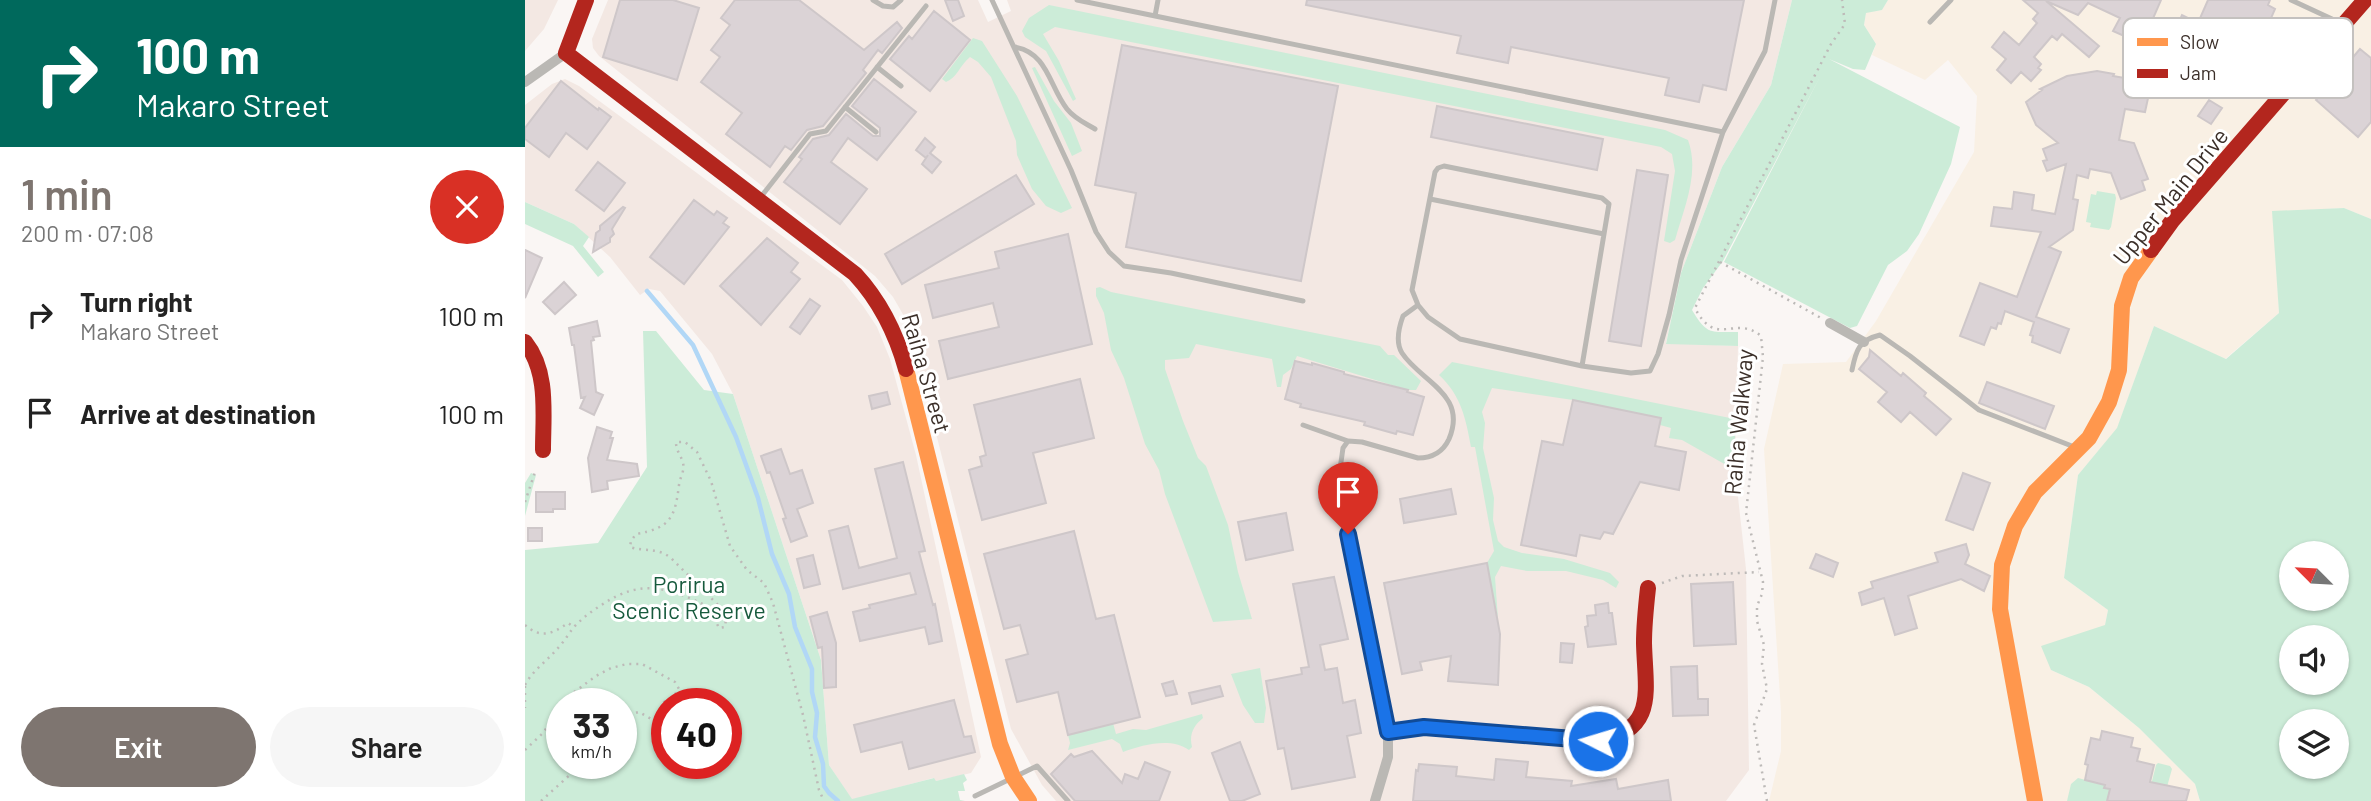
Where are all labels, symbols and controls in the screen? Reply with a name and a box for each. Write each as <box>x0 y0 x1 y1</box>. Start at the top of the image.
legend <box>2123 18 2353 98</box>
text: 100 m <box>136 25 260 84</box>
icon: right <box>21 28 112 119</box>
text: Slow <box>2180 30 2219 53</box>
text: Jam <box>2180 61 2216 84</box>
text: Makaro Street <box>136 85 330 123</box>
street label: Upper Main Drive <box>2106 122 2234 270</box>
text: 1 min <box>21 168 113 218</box>
button: close <box>430 170 504 244</box>
text: 200 m · 07:08 <box>21 219 154 247</box>
text: Turn right <box>80 286 193 317</box>
icon: right <box>21 296 59 334</box>
text: 100 m <box>439 300 504 331</box>
street label: Raiha Street <box>897 310 957 436</box>
text: Makaro Street <box>80 317 219 345</box>
street label: Raiha Walkway <box>1718 347 1758 496</box>
icon: arrive <box>21 394 59 432</box>
text: Arrive at destination <box>80 398 316 429</box>
text: 100 m <box>439 398 504 429</box>
pin <box>1318 462 1378 534</box>
icon: arrive <box>1329 473 1367 511</box>
north arrow <box>2279 541 2349 611</box>
map controls <box>2279 541 2349 779</box>
park label: Porirua Scenic Reserve <box>612 570 766 624</box>
button: sound <box>2279 625 2349 695</box>
speed limit sign: 40 <box>651 688 742 779</box>
text: 33 <box>573 703 610 745</box>
position arrow <box>1561 704 1635 778</box>
button: Exit <box>21 707 256 787</box>
button: Share <box>270 707 504 787</box>
button: layers <box>2279 709 2349 779</box>
text: km/h <box>571 740 612 762</box>

